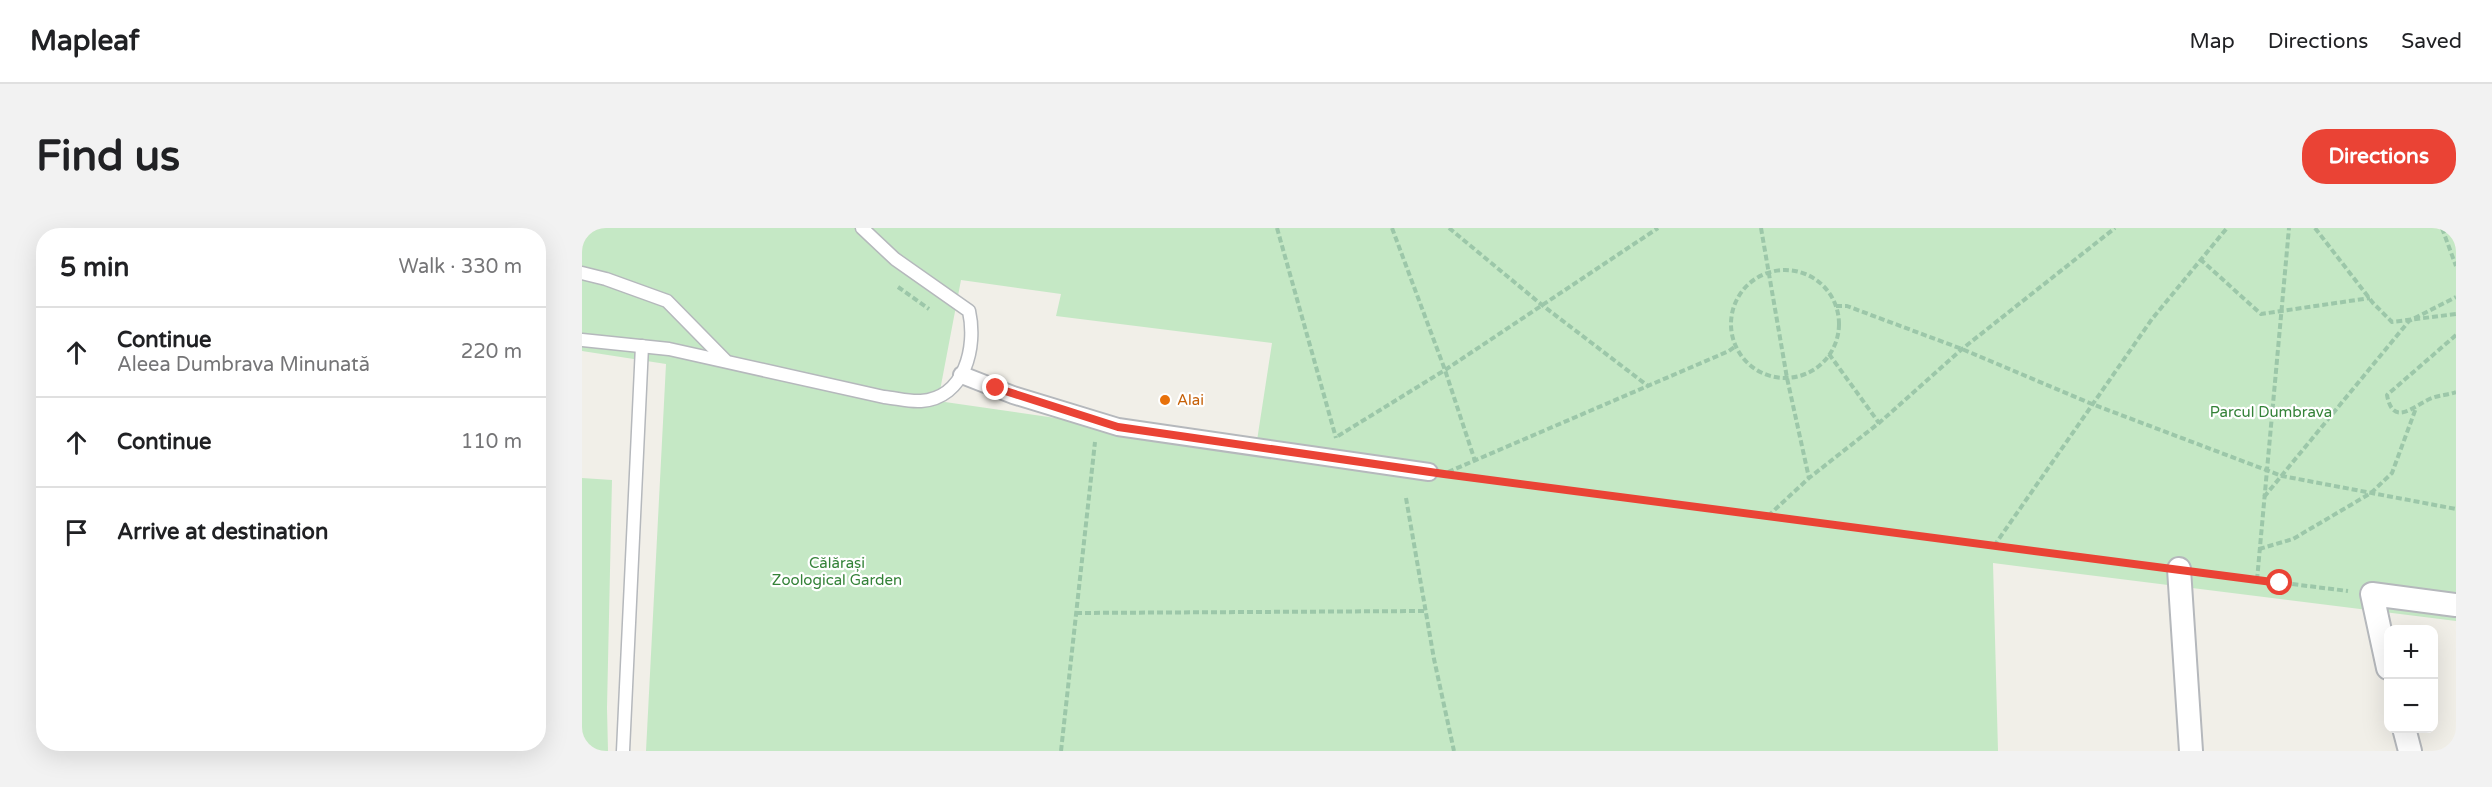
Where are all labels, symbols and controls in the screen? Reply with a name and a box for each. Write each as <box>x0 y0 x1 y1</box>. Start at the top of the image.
text: Mapleaf <box>30 24 139 58</box>
text: Map <box>2189 29 2235 54</box>
text: Directions <box>2268 29 2368 54</box>
text: Saved <box>2401 29 2462 54</box>
button: Directions <box>2302 129 2456 184</box>
text: Find us <box>36 131 180 182</box>
text: 5 min <box>60 252 129 283</box>
text: Walk · 330 m <box>399 255 522 279</box>
text: Continue <box>117 327 212 353</box>
icon: ahead <box>60 336 93 369</box>
text: 220 m <box>461 340 522 364</box>
text: Aleea Dumbrava Minunată <box>117 353 370 377</box>
route end <box>982 374 1008 400</box>
place label: Alai <box>1177 391 1204 409</box>
marker: Alai <box>1158 393 1172 407</box>
park label: Parcul Dumbrava <box>2210 403 2332 421</box>
icon: ahead <box>60 426 93 459</box>
text: Continue <box>117 429 212 455</box>
text: 110 m <box>461 430 522 454</box>
icon: arrive <box>60 516 93 549</box>
text: Arrive at destination <box>117 519 328 545</box>
park label: Călărași Zoological Garden <box>772 554 902 589</box>
route start <box>2266 569 2292 595</box>
map controls <box>2384 625 2438 733</box>
button: + <box>2384 625 2438 679</box>
button: − <box>2384 679 2438 733</box>

